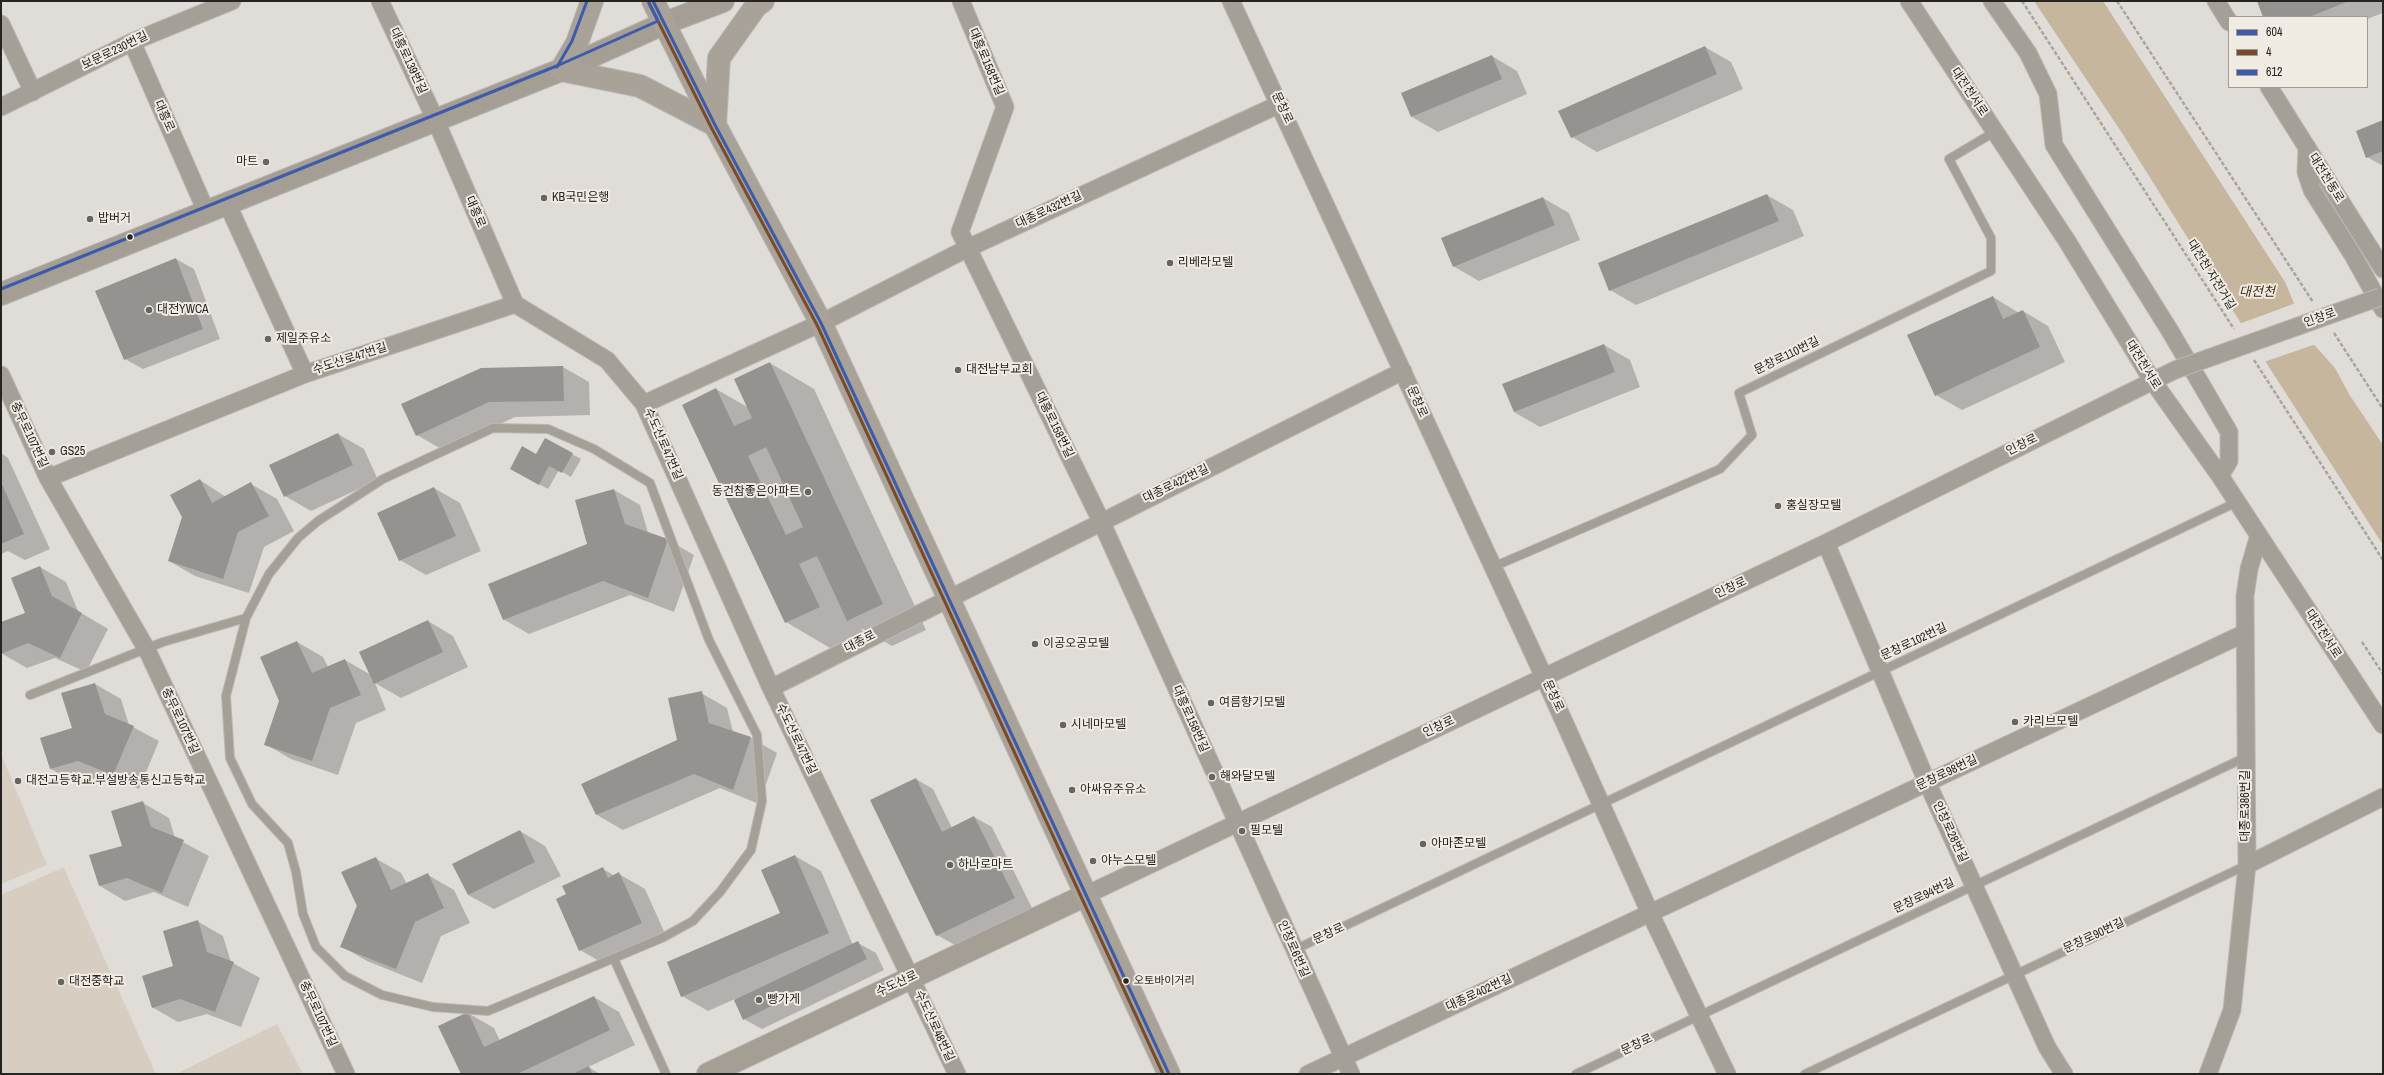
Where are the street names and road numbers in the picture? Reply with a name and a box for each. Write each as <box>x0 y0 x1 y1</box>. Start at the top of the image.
street label: 대흥로139번길 <box>386 26 430 96</box>
street label: 대흥로158번길 <box>965 26 1007 98</box>
street label: 보문로230번길 <box>80 29 150 73</box>
street label: 대전천서로 <box>1948 65 1990 119</box>
street label: 문창로 <box>1268 90 1296 126</box>
street label: 대흥로 <box>151 98 177 134</box>
street label: 대전천동로 <box>2305 151 2347 205</box>
street label: 대종로432번길 <box>1014 188 1084 232</box>
street label: 대흥로 <box>462 194 488 230</box>
street label: 대전천 자전거길 <box>2184 237 2238 313</box>
street label: 인창로 <box>2302 306 2338 330</box>
street label: 문창로110번길 <box>1752 334 1822 378</box>
street label: 대전천서로 <box>2122 338 2164 392</box>
street label: 수도산로47번길 <box>311 340 389 378</box>
street label: 문창로 <box>1404 384 1430 420</box>
street label: 대흥로158번길 <box>1032 390 1076 460</box>
street label: 충무로107번길 <box>7 400 51 470</box>
street label: 수도산로47번길 <box>641 406 685 482</box>
street label: 인창로 <box>2004 431 2040 459</box>
street label: 대종로422번길 <box>1141 462 1211 506</box>
street label: 인창로 <box>1713 574 1749 602</box>
street label: 대전천서로 <box>2302 607 2344 661</box>
street label: 문창로102번길 <box>1879 620 1949 664</box>
street label: 대종로 <box>842 628 878 656</box>
street label: 문창로 <box>1539 678 1567 714</box>
street label: 대흥로158번길 <box>1169 683 1211 755</box>
street label: 충무로107번길 <box>158 686 202 756</box>
street label: 수도산로47번길 <box>773 701 819 777</box>
street label: 인창로 <box>1421 713 1457 741</box>
street label: 문창로98번길 <box>1914 752 1980 794</box>
street label: 대종로386번길 <box>2239 770 2253 842</box>
street label: 인창로28번길 <box>1929 799 1971 865</box>
street label: 문창로94번길 <box>1891 875 1957 917</box>
street label: 문창로90번길 <box>2061 915 2127 957</box>
street label: 인창로6번길 <box>1274 918 1312 980</box>
street label: 문창로 <box>1311 920 1347 948</box>
street label: 수도산로 <box>874 968 920 1000</box>
street label: 대종로402번길 <box>1444 971 1514 1015</box>
street label: 충무로107번길 <box>296 979 340 1049</box>
street label: 수도산로48번길 <box>911 988 957 1064</box>
street label: 문창로 <box>1619 1031 1655 1059</box>

